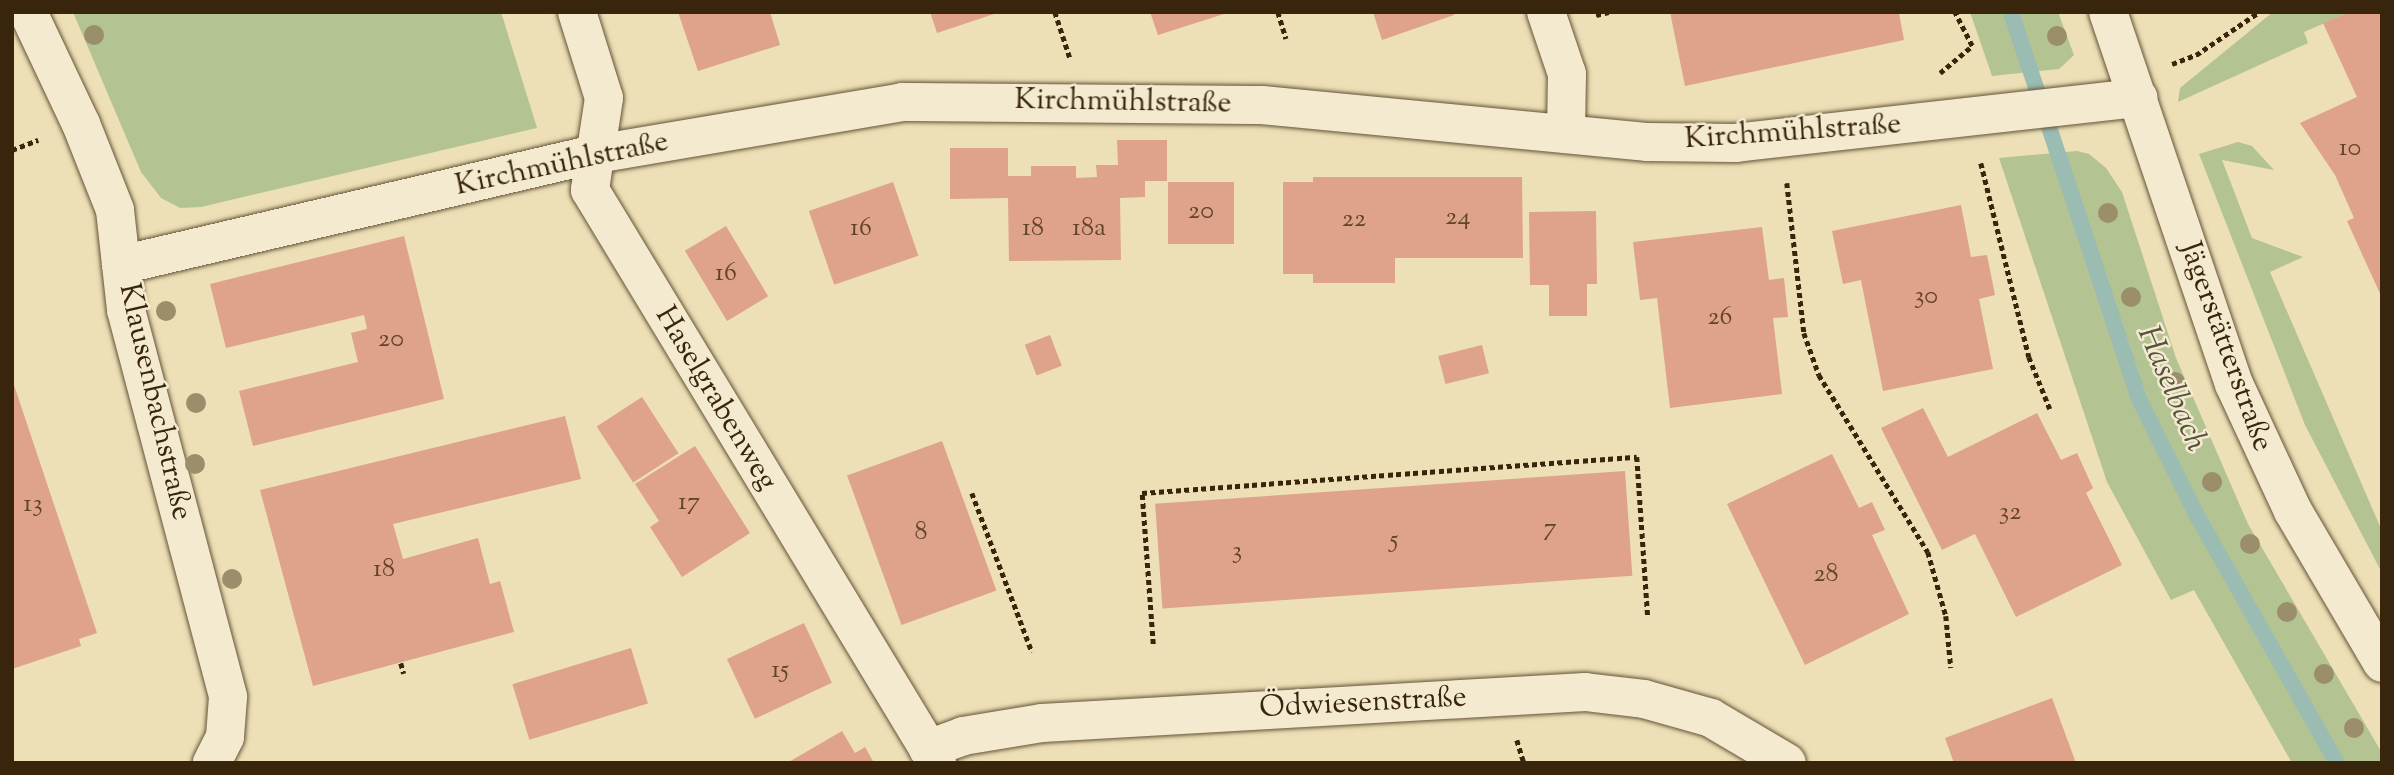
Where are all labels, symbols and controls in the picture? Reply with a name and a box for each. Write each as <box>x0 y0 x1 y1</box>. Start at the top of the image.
street label: Kirchmühlstraße <box>1014 83 1232 123</box>
street label: Kirchmühlstraße <box>1683 107 1903 159</box>
street label: Kirchmühlstraße <box>452 125 672 205</box>
house number: 10 <box>2339 133 2361 165</box>
house number: 20 <box>1188 196 1214 228</box>
house number: 24 <box>1445 202 1471 234</box>
house number: 22 <box>1342 204 1366 236</box>
house number: 16 <box>850 213 872 245</box>
house number: 18 <box>1022 213 1044 245</box>
house number: 18a <box>1072 213 1106 245</box>
street label: Jägerstätterstraße <box>2170 237 2280 457</box>
house number: 16 <box>715 258 737 290</box>
street label: Klausenbachstraße <box>109 280 199 524</box>
house number: 30 <box>1914 281 1938 313</box>
street label: Haselgrabenweg <box>646 301 784 497</box>
house number: 26 <box>1707 302 1733 334</box>
water label: Haselbach <box>2128 321 2214 457</box>
house number: 20 <box>378 324 404 356</box>
house number: 17 <box>678 487 700 519</box>
house number: 13 <box>23 489 43 521</box>
house number: 32 <box>1999 497 2021 529</box>
house number: 7 <box>1543 513 1557 545</box>
house number: 8 <box>915 517 927 549</box>
house number: 5 <box>1390 525 1398 557</box>
house number: 3 <box>1232 536 1242 568</box>
house number: 18 <box>373 554 395 586</box>
house number: 28 <box>1813 559 1839 591</box>
house number: 15 <box>771 655 789 687</box>
street label: Ödwiesenstraße <box>1258 681 1468 727</box>

